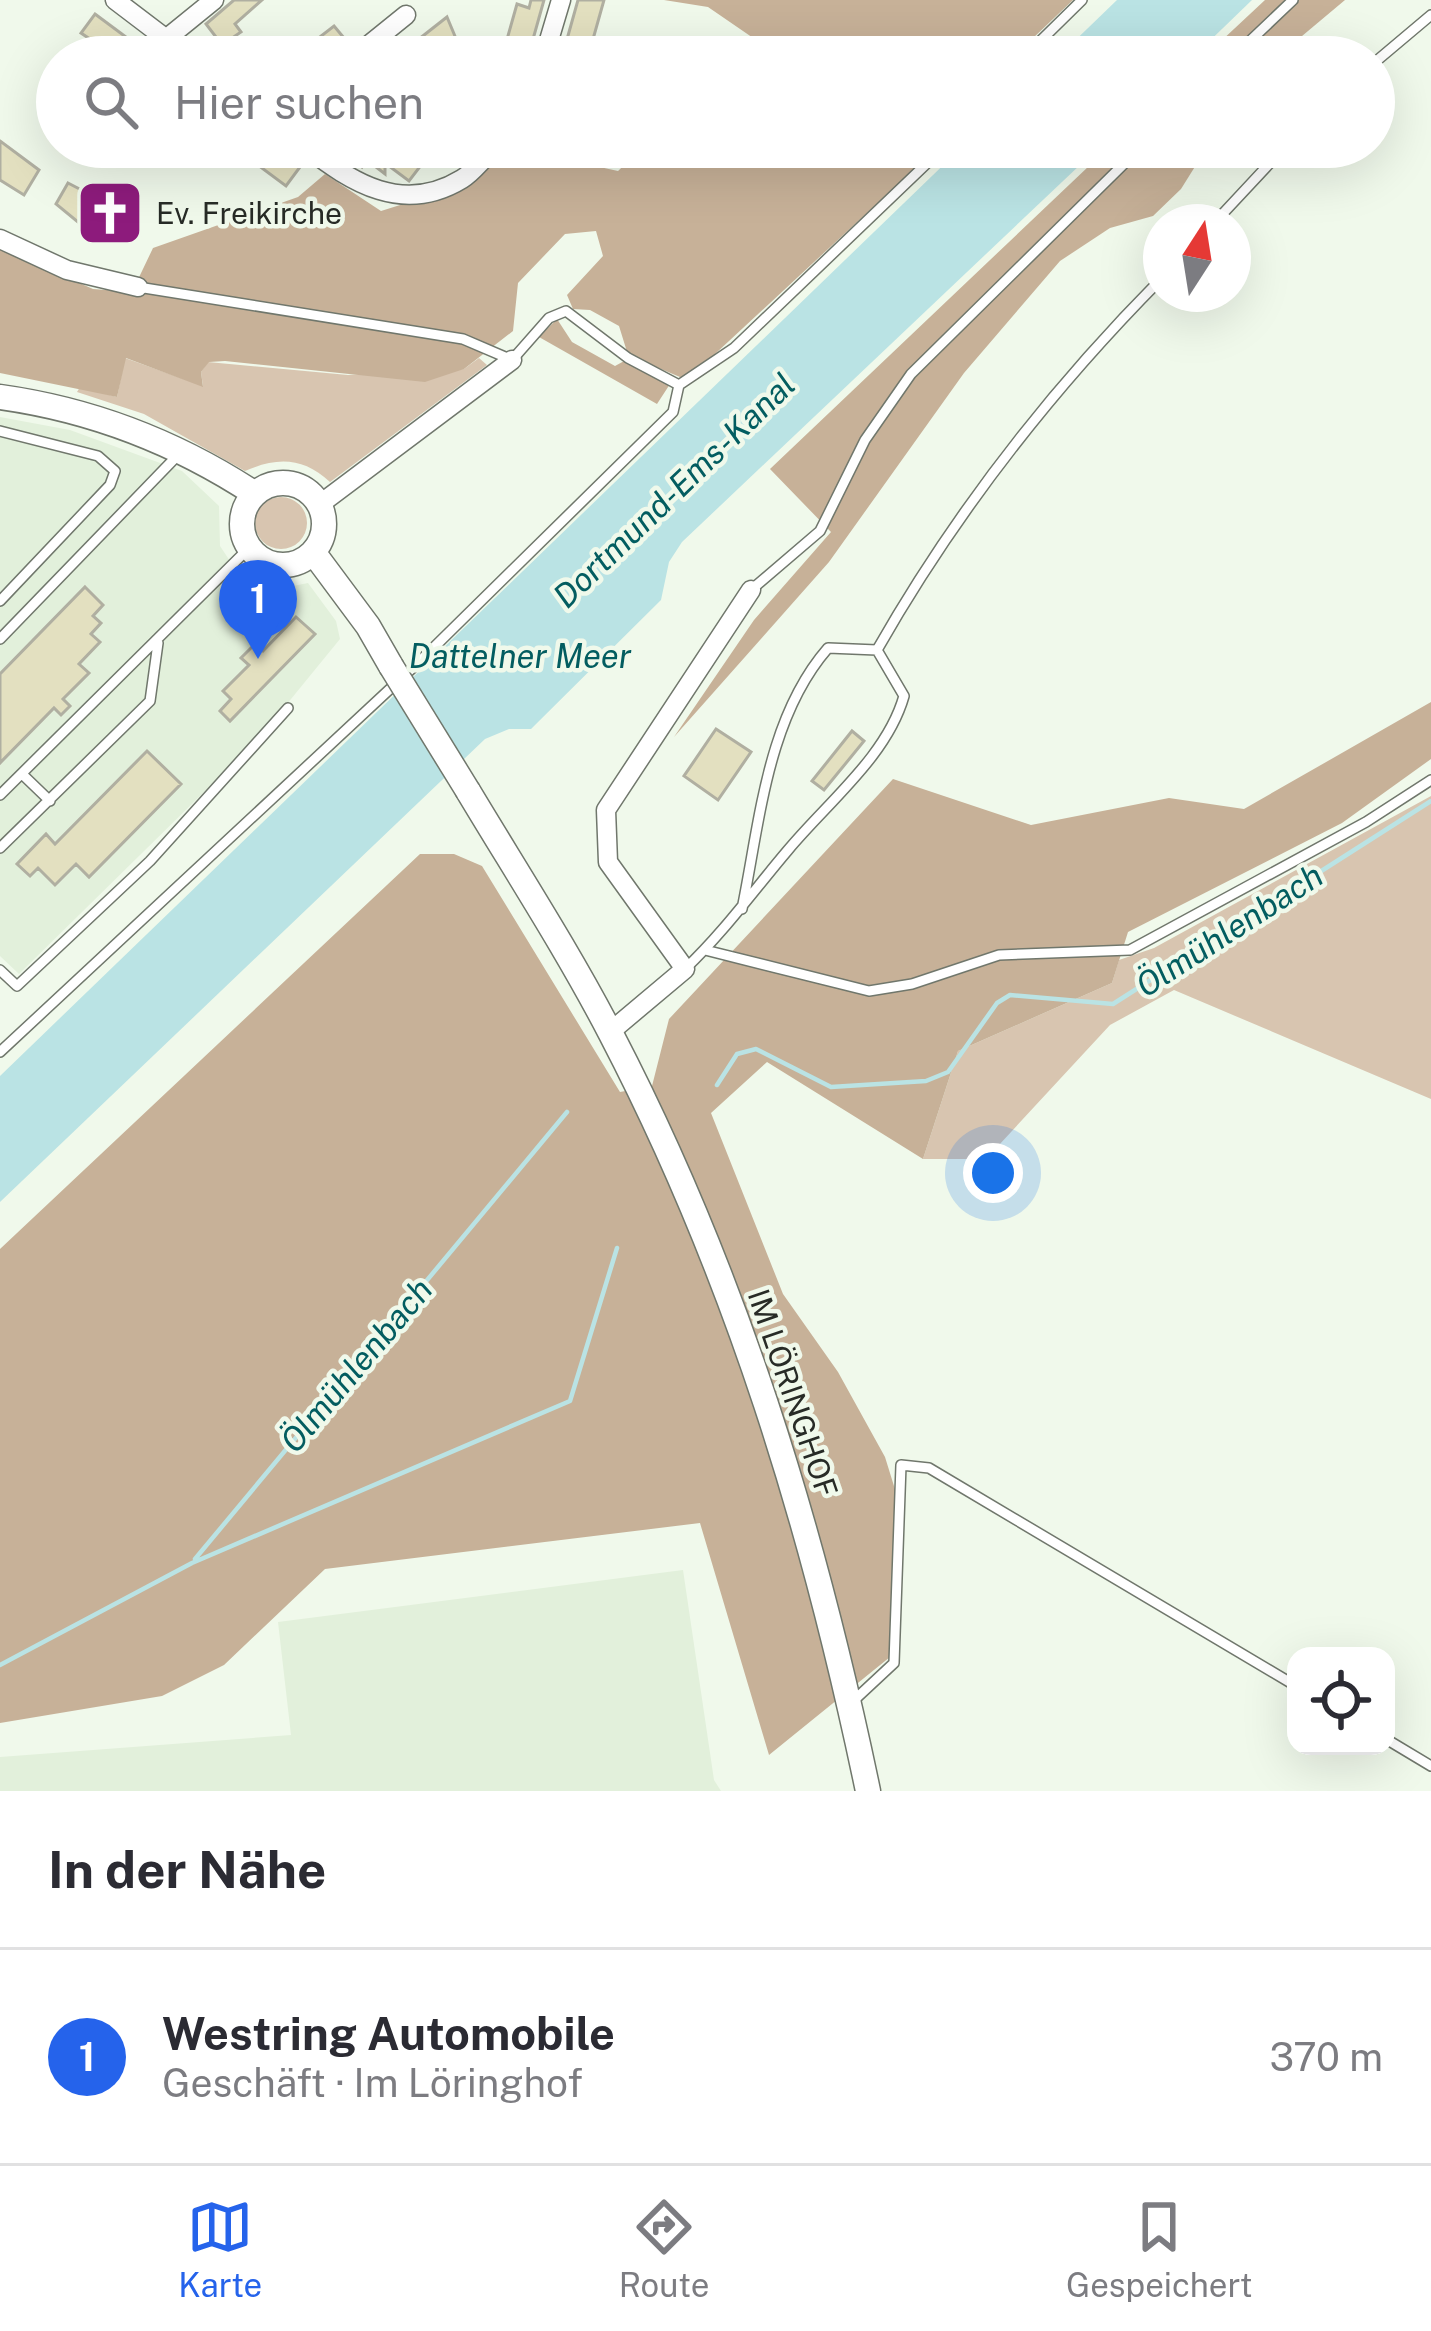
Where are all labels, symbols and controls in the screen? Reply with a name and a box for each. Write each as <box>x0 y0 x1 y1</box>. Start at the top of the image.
search box <box>36 36 1395 168</box>
icon: search <box>78 69 144 135</box>
text: Hier suchen <box>174 76 424 129</box>
church icon: Ev. Freikirche <box>75 178 145 248</box>
place label: Ev. Freikirche <box>156 195 342 231</box>
north arrow <box>1143 204 1251 312</box>
water label: Dortmund-Ems-Kanal <box>545 365 803 615</box>
pin: 1 <box>219 560 297 659</box>
water label: Dattelner Meer <box>409 637 632 675</box>
water label: Ölmühlenbach <box>1127 854 1329 1004</box>
your location <box>963 1143 1023 1203</box>
water label: Ölmühlenbach <box>271 1269 440 1460</box>
street label: IM LÖRINGHOF <box>741 1284 845 1502</box>
map controls <box>1287 1647 1395 1755</box>
button: locate <box>1287 1647 1395 1755</box>
text: In der Nähe <box>48 1840 326 1899</box>
text: Westring Automobile <box>162 2007 615 2060</box>
text: 1 <box>79 2034 95 2080</box>
text: 370 m <box>1269 2034 1383 2080</box>
text: Geschäft · Im Löringhof <box>162 2060 583 2106</box>
tab: Karte <box>178 2194 262 2304</box>
tab: Route <box>619 2194 709 2304</box>
tab: Gespeichert <box>1066 2194 1253 2304</box>

